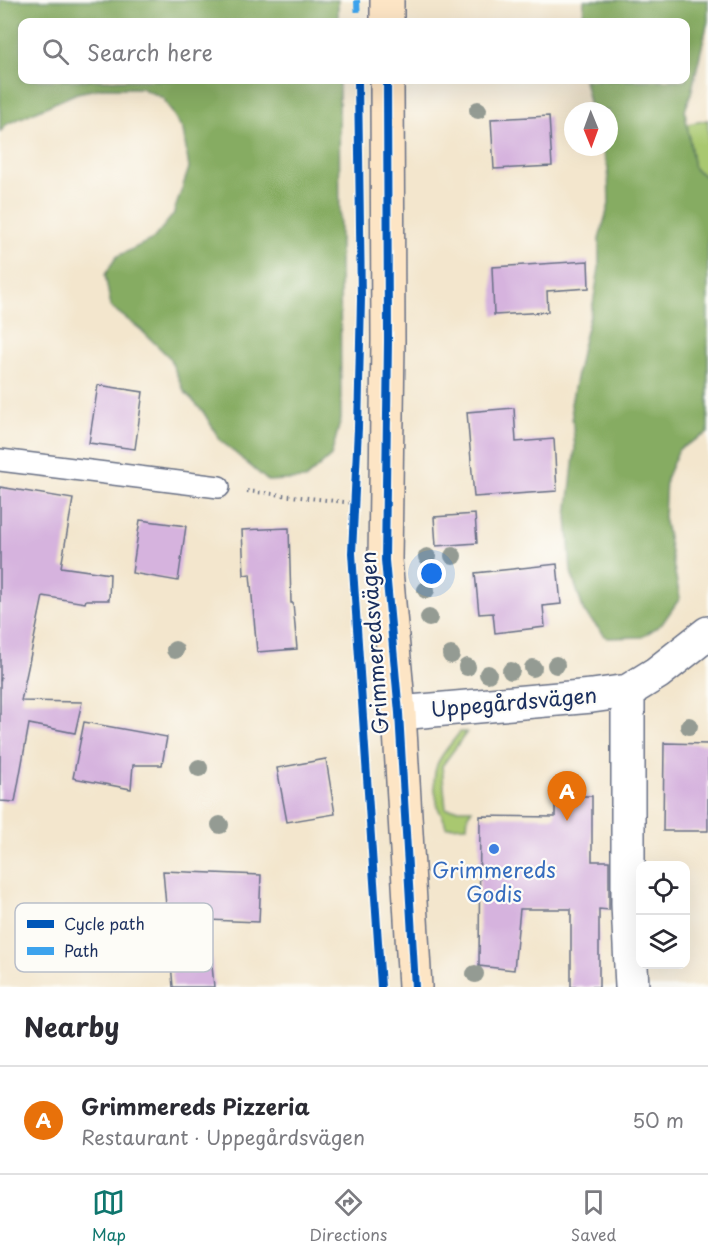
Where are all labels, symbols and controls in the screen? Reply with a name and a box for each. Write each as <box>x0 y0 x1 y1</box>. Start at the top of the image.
search box <box>18 18 690 84</box>
icon: search <box>39 35 72 68</box>
text: Search here <box>87 35 213 68</box>
north arrow <box>564 102 618 156</box>
street label: Grimmeredsvägen <box>351 550 395 736</box>
your location <box>417 559 446 588</box>
street label: Uppegårdsvägen <box>429 678 598 724</box>
pin: A <box>548 772 586 821</box>
marker: Grimmereds Godis <box>487 842 501 856</box>
place label: Grimmereds Godis <box>432 853 556 909</box>
map controls <box>636 861 690 969</box>
button: locate <box>636 861 690 915</box>
legend <box>15 903 213 972</box>
text: Cycle path <box>64 911 145 935</box>
button: layers <box>636 915 690 969</box>
text: Path <box>64 938 99 962</box>
text: Nearby <box>24 1007 119 1046</box>
text: Grimmereds Pizzeria <box>81 1089 310 1122</box>
text: A <box>36 1105 51 1135</box>
text: 50 m <box>632 1105 684 1135</box>
text: Restaurant · Uppegårdsvägen <box>81 1122 365 1152</box>
tab: Map <box>92 1186 126 1246</box>
tab: Directions <box>309 1186 387 1246</box>
tab: Saved <box>571 1186 616 1246</box>

